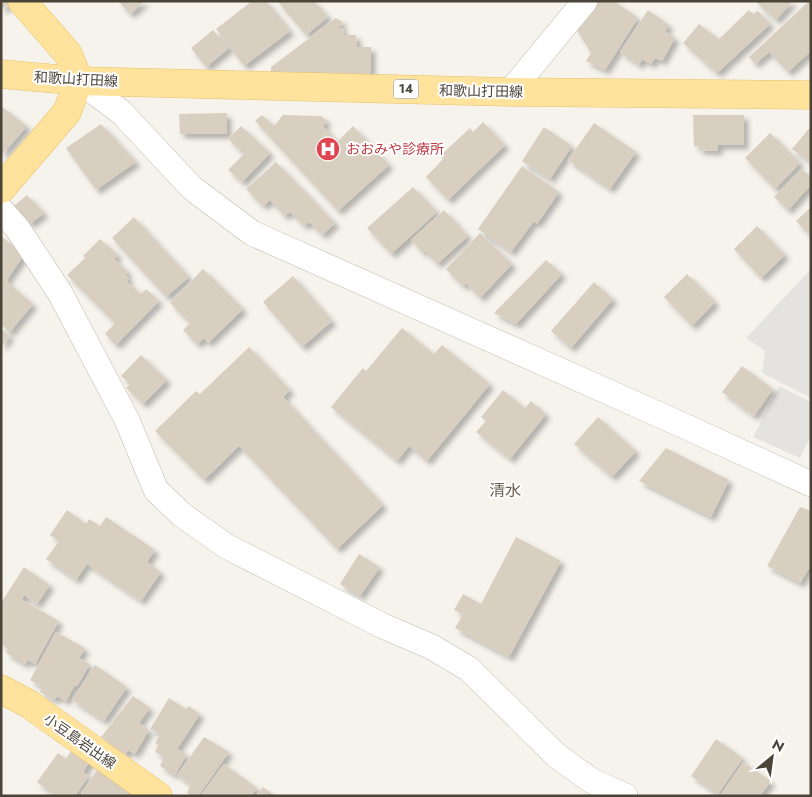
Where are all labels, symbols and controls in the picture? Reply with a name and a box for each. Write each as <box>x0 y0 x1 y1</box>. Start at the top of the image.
street label: 和歌山打田線 <box>34 67 118 91</box>
road number: 14 <box>394 80 418 98</box>
street label: 和歌山打田線 <box>439 80 523 102</box>
hospital icon: おおみや診療所 <box>315 136 341 162</box>
place label: おおみや診療所 <box>346 139 444 159</box>
district label: 清水 <box>489 479 521 502</box>
street label: 小豆島岩出線 <box>40 709 120 773</box>
north arrow <box>747 732 797 782</box>
text: N <box>769 734 788 757</box>

